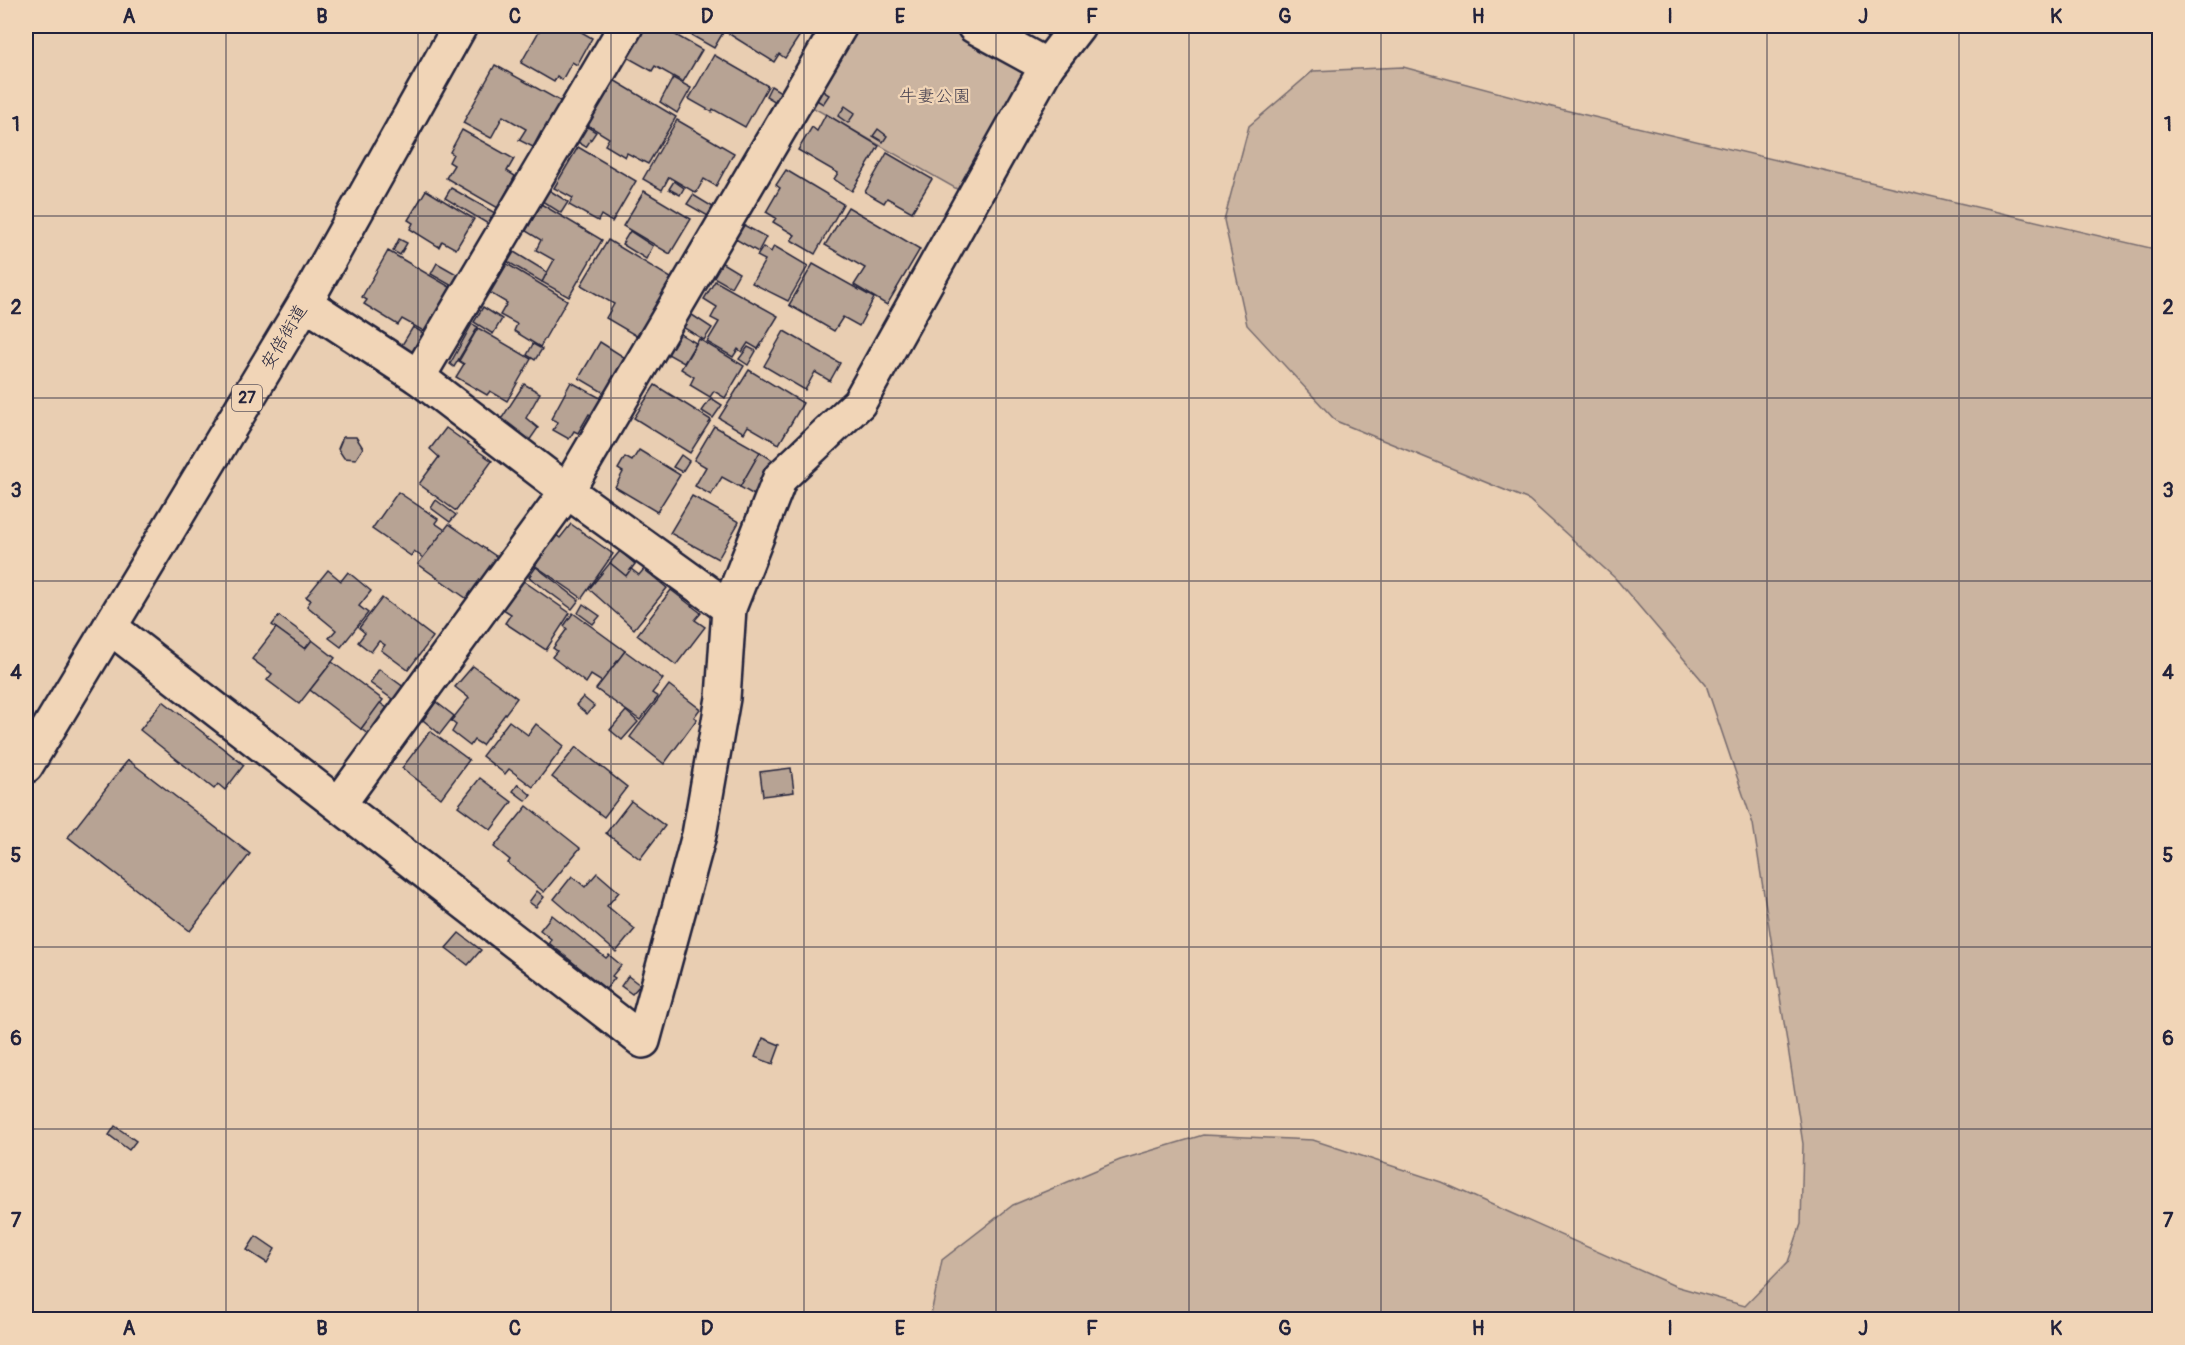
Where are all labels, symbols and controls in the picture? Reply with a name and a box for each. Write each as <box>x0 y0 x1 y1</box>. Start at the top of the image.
text: A <box>123 4 136 29</box>
text: B <box>316 4 328 29</box>
text: C <box>509 4 521 29</box>
text: D <box>701 4 714 29</box>
text: E <box>895 4 906 29</box>
text: F <box>1086 4 1098 29</box>
text: G <box>1278 4 1292 29</box>
text: H <box>1472 4 1485 29</box>
text: I <box>1667 4 1673 29</box>
text: J <box>1858 4 1868 29</box>
text: K <box>2050 4 2062 29</box>
park label: 牛妻公園 <box>899 85 971 108</box>
text: 1 <box>12 112 20 137</box>
text: 1 <box>2164 112 2172 137</box>
text: 2 <box>10 295 22 320</box>
text: 2 <box>2162 295 2174 320</box>
street label: 安倍街道 <box>256 300 312 374</box>
road number: 27 <box>232 385 262 411</box>
text: 3 <box>10 478 22 503</box>
text: 3 <box>2162 478 2174 503</box>
text: 4 <box>10 660 22 685</box>
text: 4 <box>2162 660 2174 685</box>
text: 5 <box>11 843 22 868</box>
text: 5 <box>2163 843 2174 868</box>
text: 6 <box>10 1026 22 1051</box>
text: 6 <box>2162 1026 2174 1051</box>
text: 7 <box>11 1208 22 1233</box>
text: 7 <box>2163 1208 2174 1233</box>
text: A <box>123 1316 136 1341</box>
text: B <box>316 1316 328 1341</box>
text: C <box>509 1316 521 1341</box>
text: D <box>701 1316 714 1341</box>
text: E <box>895 1316 906 1341</box>
text: F <box>1086 1316 1098 1341</box>
text: G <box>1278 1316 1292 1341</box>
text: H <box>1472 1316 1485 1341</box>
text: I <box>1667 1316 1673 1341</box>
text: J <box>1858 1316 1868 1341</box>
text: K <box>2050 1316 2062 1341</box>

